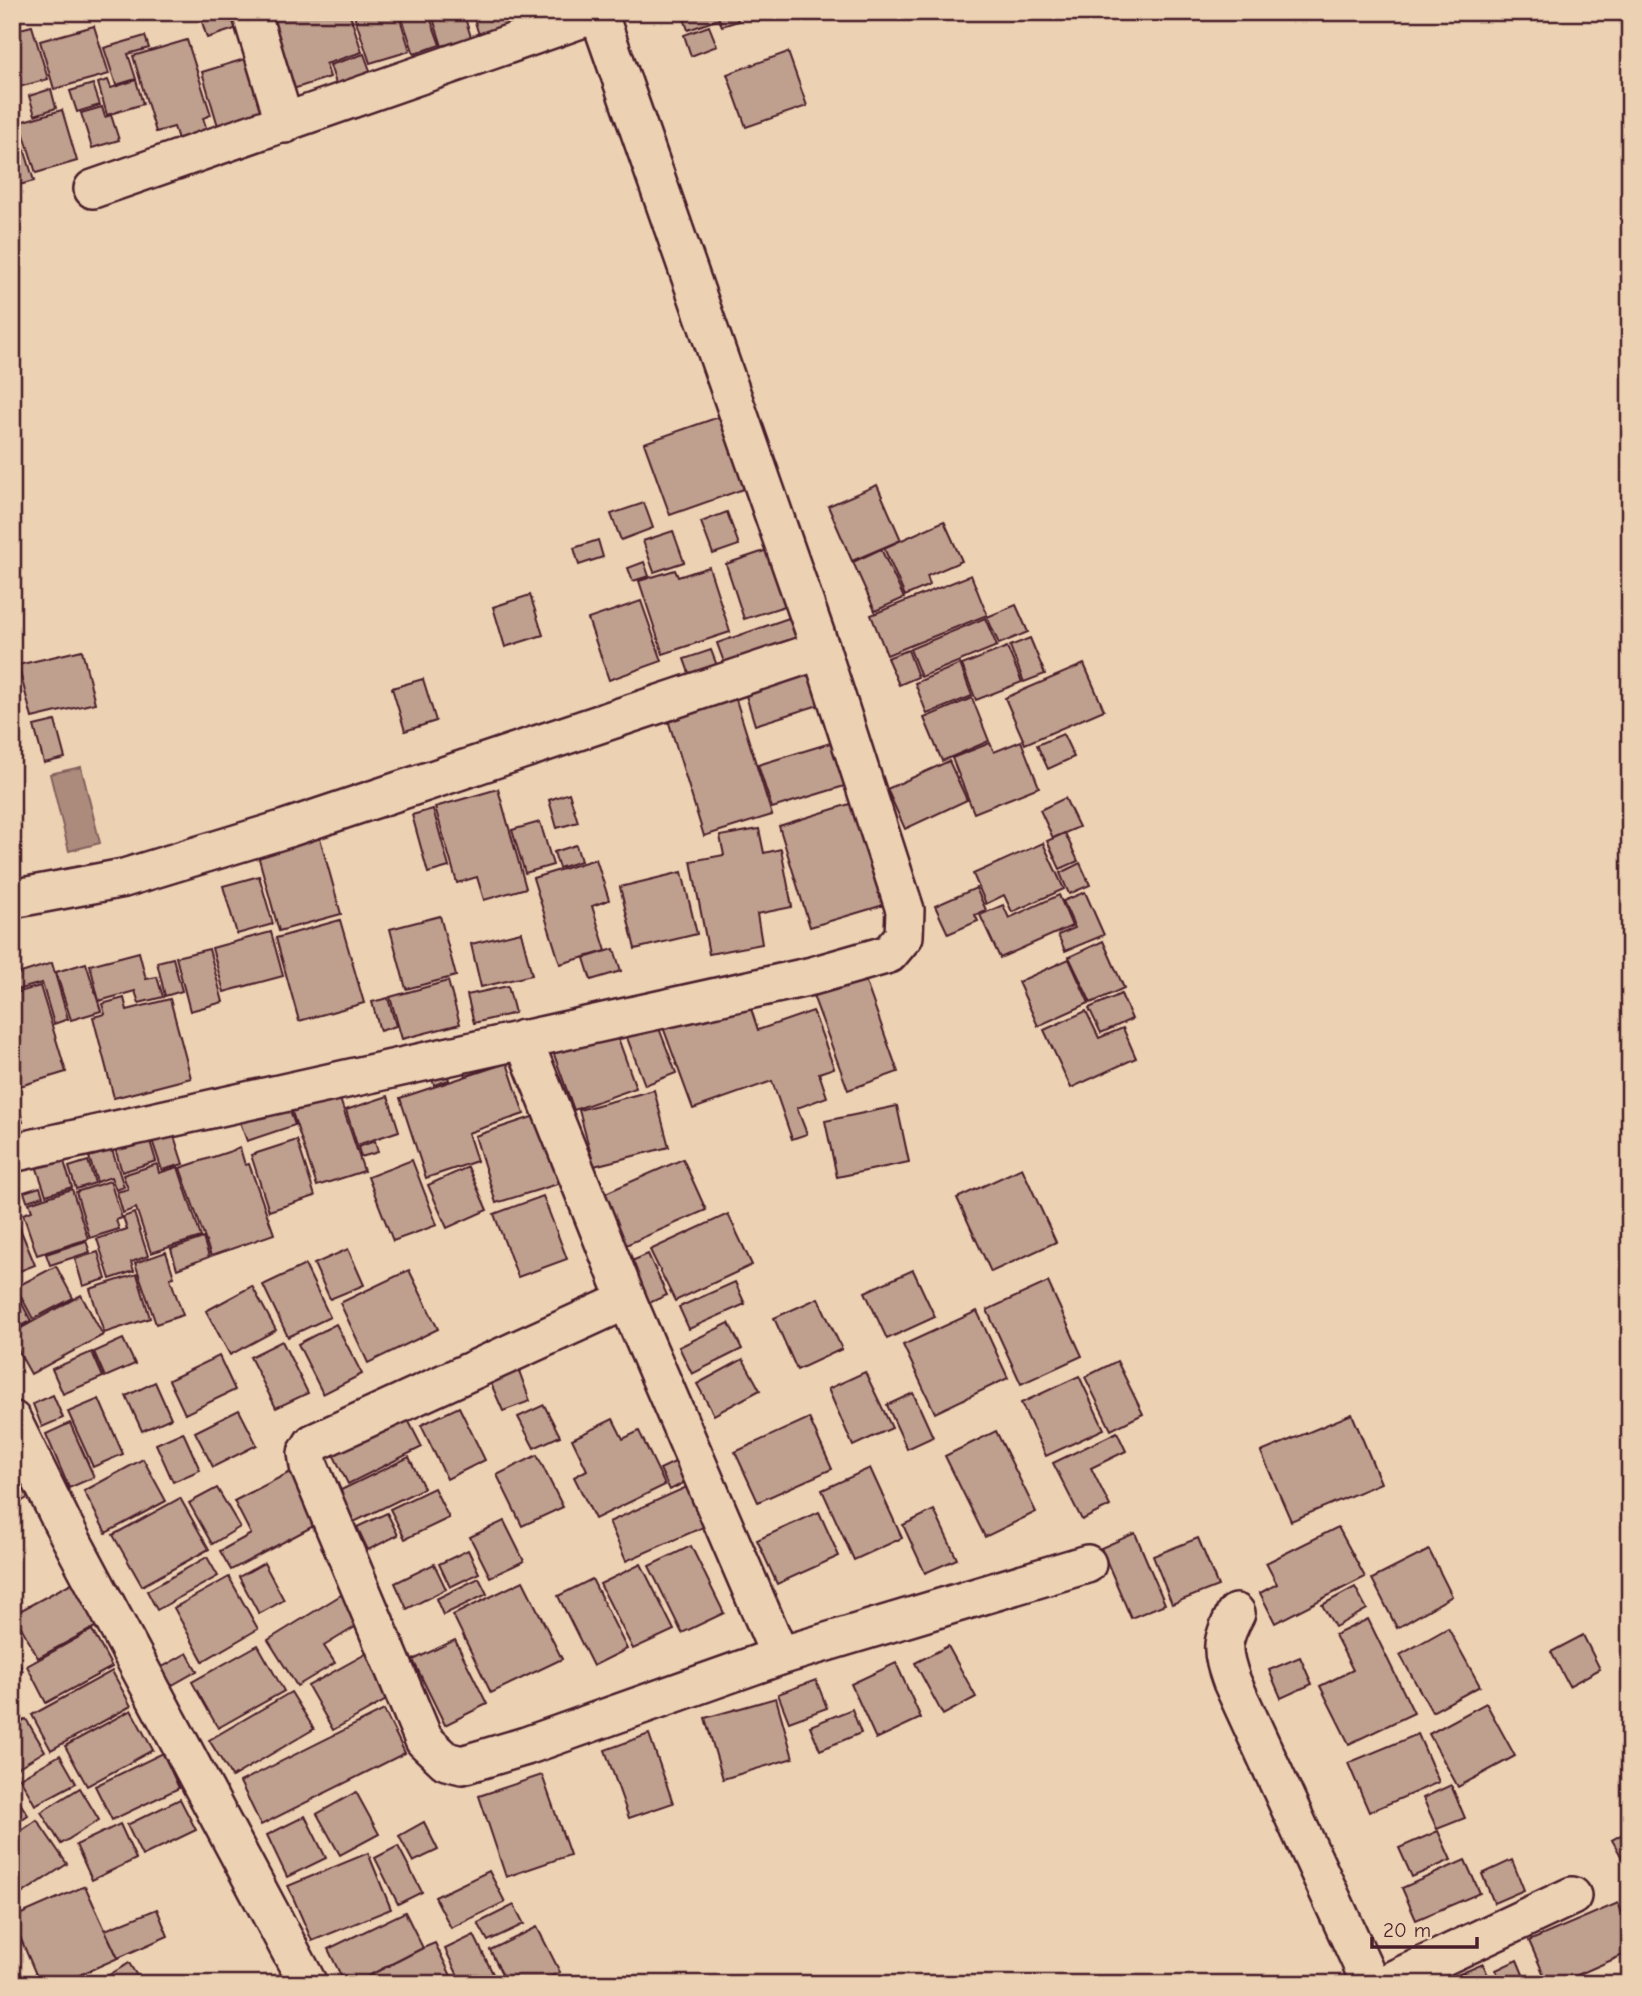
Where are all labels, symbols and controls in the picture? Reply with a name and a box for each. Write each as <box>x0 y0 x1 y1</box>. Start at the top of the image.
scale bar <box>1372 1905 1478 1949</box>
text: 20 m <box>1383 1918 1431 1942</box>

